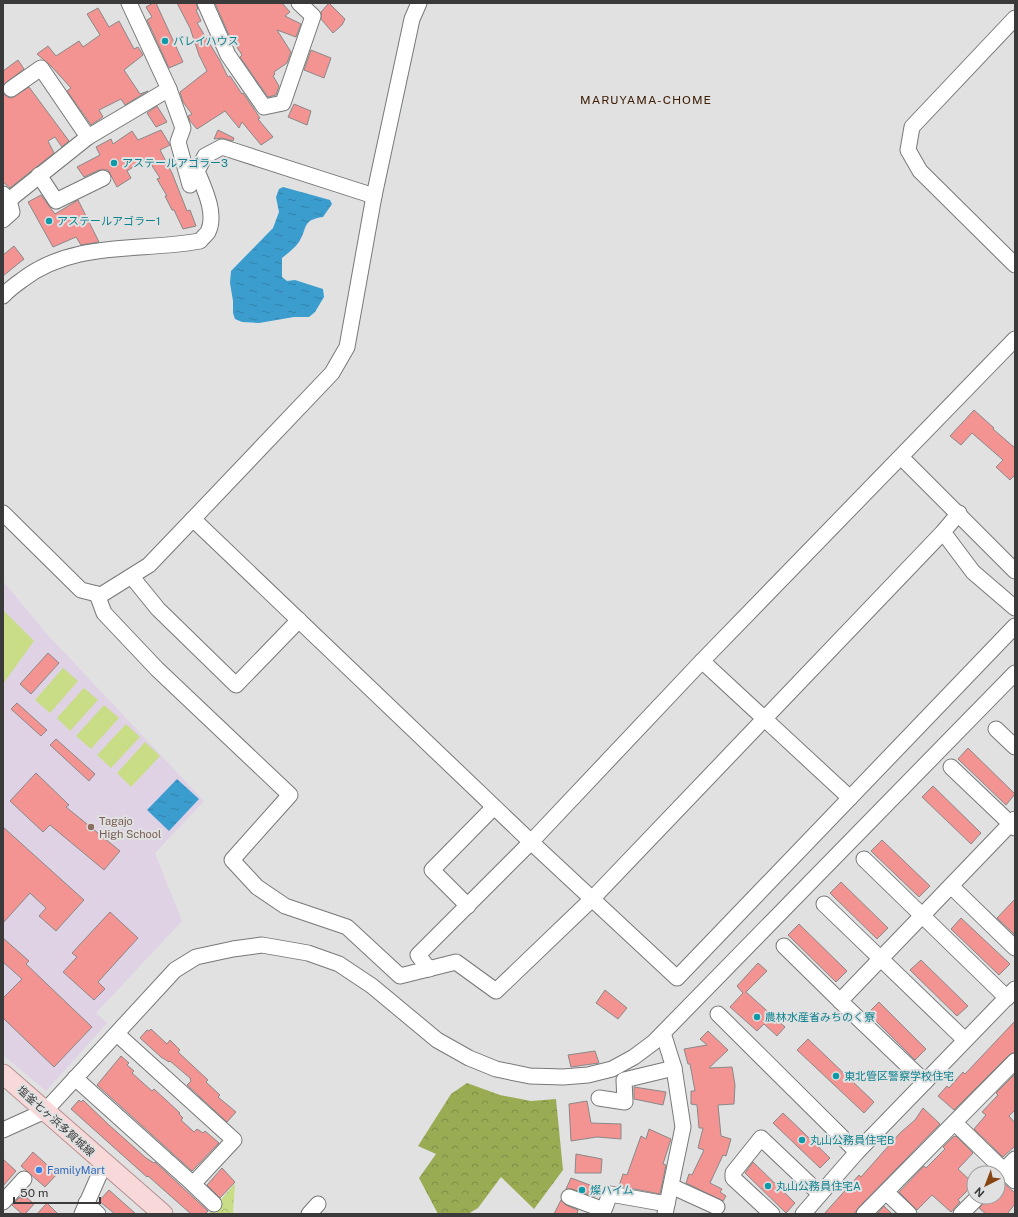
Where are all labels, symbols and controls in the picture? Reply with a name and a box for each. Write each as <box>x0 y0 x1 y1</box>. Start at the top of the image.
place label: バレイハウス <box>173 35 239 47</box>
marker: バレイハウス <box>160 36 170 46</box>
district label: MARUYAMA-CHOME <box>580 93 712 107</box>
place label: アステールアゴラー3 <box>122 157 228 169</box>
marker: アステールアゴラー3 <box>109 158 119 168</box>
place label: アステールアゴラー1 <box>57 215 160 227</box>
marker: アステールアゴラー1 <box>44 216 54 226</box>
place label: Tagajo High School <box>99 815 161 840</box>
marker: Tagajo High School <box>86 822 96 832</box>
place label: 農林水産省みちのく寮 <box>765 1011 875 1023</box>
marker: 農林水産省みちのく寮 <box>752 1012 762 1022</box>
place label: 東北管区警察学校住宅 <box>844 1070 954 1082</box>
marker: 東北管区警察学校住宅 <box>831 1071 841 1081</box>
street label: 塩釜七ヶ浜多賀城線 <box>15 1083 97 1159</box>
place label: 丸山公務員住宅B <box>810 1134 894 1146</box>
marker: 丸山公務員住宅B <box>797 1135 807 1145</box>
place label: FamilyMart <box>47 1164 105 1176</box>
marker: FamilyMart <box>34 1165 44 1175</box>
north arrow <box>966 1165 1006 1205</box>
scale bar <box>14 1179 100 1205</box>
place label: 丸山公務員住宅A <box>776 1180 861 1192</box>
marker: 丸山公務員住宅A <box>763 1181 773 1191</box>
place label: 燦ハイム <box>590 1184 634 1196</box>
marker: 燦ハイム <box>577 1185 587 1195</box>
text: N <box>972 1185 987 1200</box>
text: 50 m <box>20 1186 48 1200</box>

